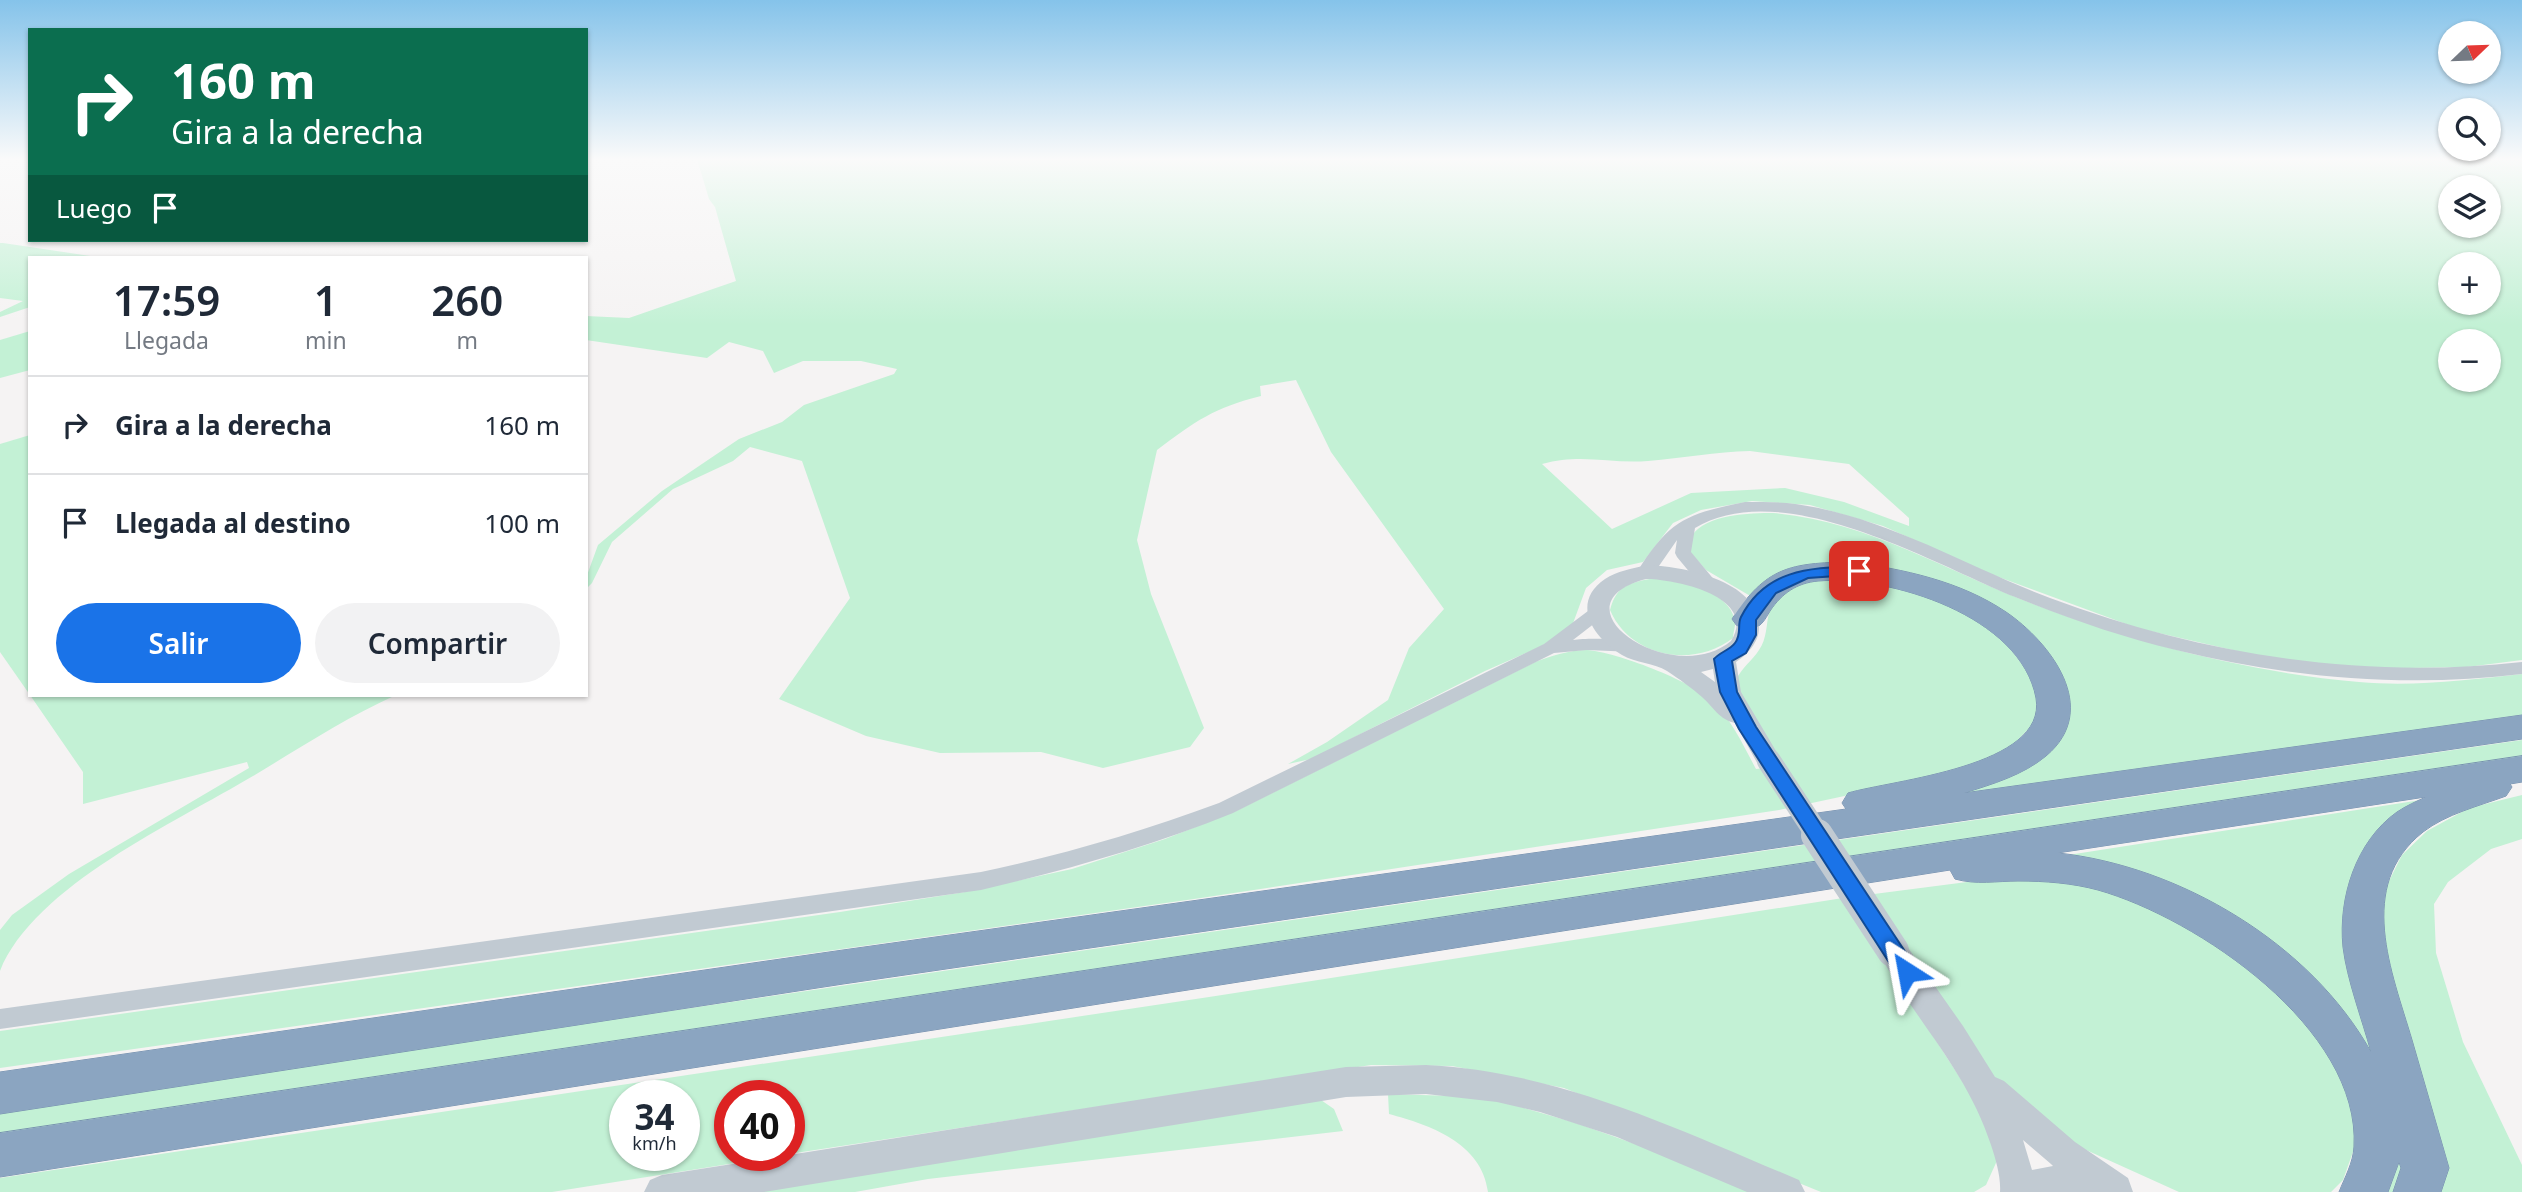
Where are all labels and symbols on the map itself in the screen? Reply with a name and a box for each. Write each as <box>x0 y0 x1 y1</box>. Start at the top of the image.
north arrow <box>2438 21 2501 84</box>
pin <box>1829 541 1889 601</box>
position arrow <box>1870 935 1944 1009</box>
speed limit sign: 40 <box>714 1080 805 1171</box>

